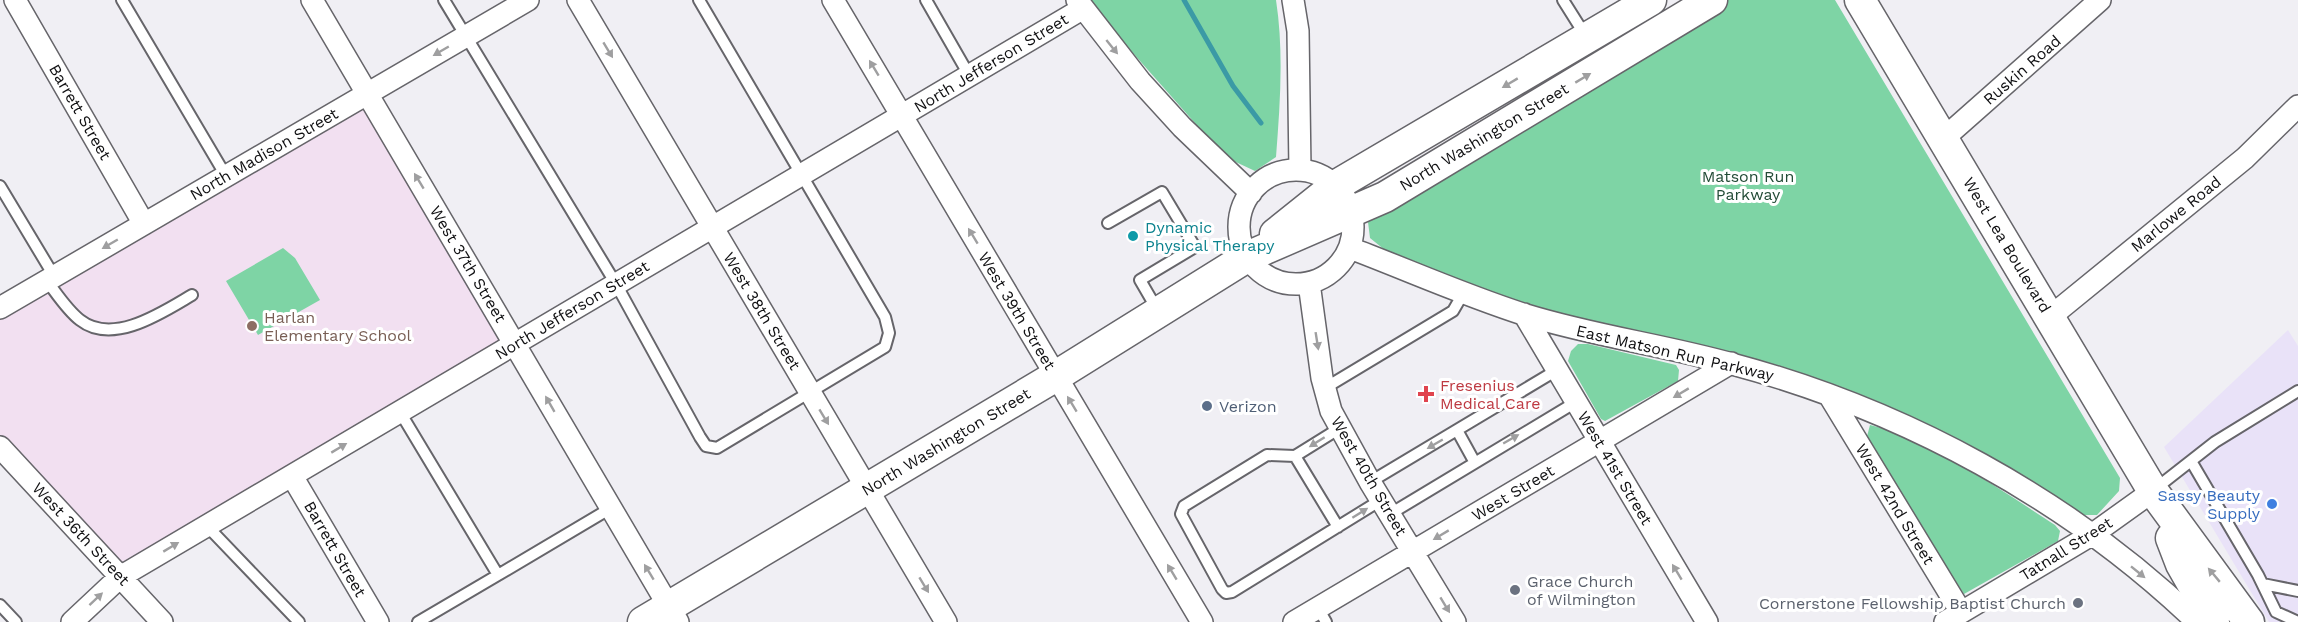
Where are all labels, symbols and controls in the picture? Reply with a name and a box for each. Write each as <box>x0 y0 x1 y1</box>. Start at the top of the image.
street label: North Jefferson Street <box>911 9 1072 117</box>
street label: Ruskin Road <box>1979 31 2065 109</box>
one-way arrow <box>1105 39 1118 54</box>
one-way arrow <box>602 42 613 58</box>
one-way arrow <box>433 45 449 56</box>
one-way arrow <box>869 60 879 77</box>
street label: Barrett Street <box>45 61 115 163</box>
one-way arrow <box>1575 72 1591 83</box>
one-way arrow <box>1502 78 1518 89</box>
street label: North Washington Street <box>1396 79 1572 195</box>
street label: North Madison Street <box>187 104 342 204</box>
park label: Matson Run Parkway <box>1702 167 1794 204</box>
street label: Marlowe Road <box>2127 172 2225 256</box>
one-way arrow <box>413 173 424 189</box>
street label: West Lea Boulevard <box>1959 174 2055 316</box>
street label: West 37th Street <box>426 202 510 326</box>
place label: Dynamic Physical Therapy <box>1145 218 1275 255</box>
one-way arrow <box>968 228 979 244</box>
marker: Dynamic Physical Therapy <box>1126 229 1140 243</box>
one-way arrow <box>101 239 118 249</box>
street label: West 38th Street <box>719 249 805 374</box>
street label: West 39th Street <box>974 249 1060 374</box>
street label: North Jefferson Street <box>492 256 653 364</box>
place label: Harlan Elementary School <box>264 308 412 345</box>
marker: Harlan Elementary School <box>245 319 259 333</box>
street label: East Matson Run Parkway <box>1574 321 1776 385</box>
one-way arrow <box>1312 331 1321 350</box>
place label: Fresenius Medical Care <box>1440 376 1540 413</box>
street label: North Washington Street <box>858 384 1034 500</box>
marker: Fresenius Medical Care <box>1417 385 1435 403</box>
one-way arrow <box>1672 388 1689 398</box>
one-way arrow <box>544 396 555 412</box>
one-way arrow <box>1067 396 1078 412</box>
place label: Verizon <box>1219 397 1277 416</box>
marker: Verizon <box>1200 399 1214 413</box>
street label: West 41st Street <box>1574 408 1657 529</box>
one-way arrow <box>819 409 830 425</box>
street label: West 40th Street <box>1327 413 1411 539</box>
one-way arrow <box>1503 434 1519 445</box>
one-way arrow <box>1309 436 1325 447</box>
one-way arrow <box>1427 439 1444 449</box>
street label: West 42nd Street <box>1851 440 1939 568</box>
one-way arrow <box>330 443 347 453</box>
street label: West Street <box>1468 461 1558 525</box>
street label: West 36th Street <box>28 479 134 590</box>
place label: Sassy Beauty Supply <box>2158 486 2261 523</box>
marker: Sassy Beauty Supply <box>2265 497 2279 511</box>
street label: Barrett Street <box>300 498 370 600</box>
one-way arrow <box>1352 508 1368 519</box>
street label: Tatnall Street <box>2016 513 2116 585</box>
one-way arrow <box>1433 530 1449 541</box>
one-way arrow <box>163 542 179 553</box>
one-way arrow <box>1167 563 1177 580</box>
one-way arrow <box>1672 563 1682 580</box>
one-way arrow <box>643 564 654 580</box>
one-way arrow <box>2131 565 2146 577</box>
one-way arrow <box>2208 568 2221 583</box>
place label: Grace Church of Wilmington <box>1527 572 1636 609</box>
one-way arrow <box>918 577 929 593</box>
marker: Grace Church of Wilmington <box>1508 583 1522 597</box>
one-way arrow <box>89 593 103 607</box>
place label: Cornerstone Fellowship Baptist Church <box>1759 594 2066 613</box>
marker: Cornerstone Fellowship Baptist Church <box>2071 596 2085 610</box>
one-way arrow <box>1439 597 1450 613</box>

